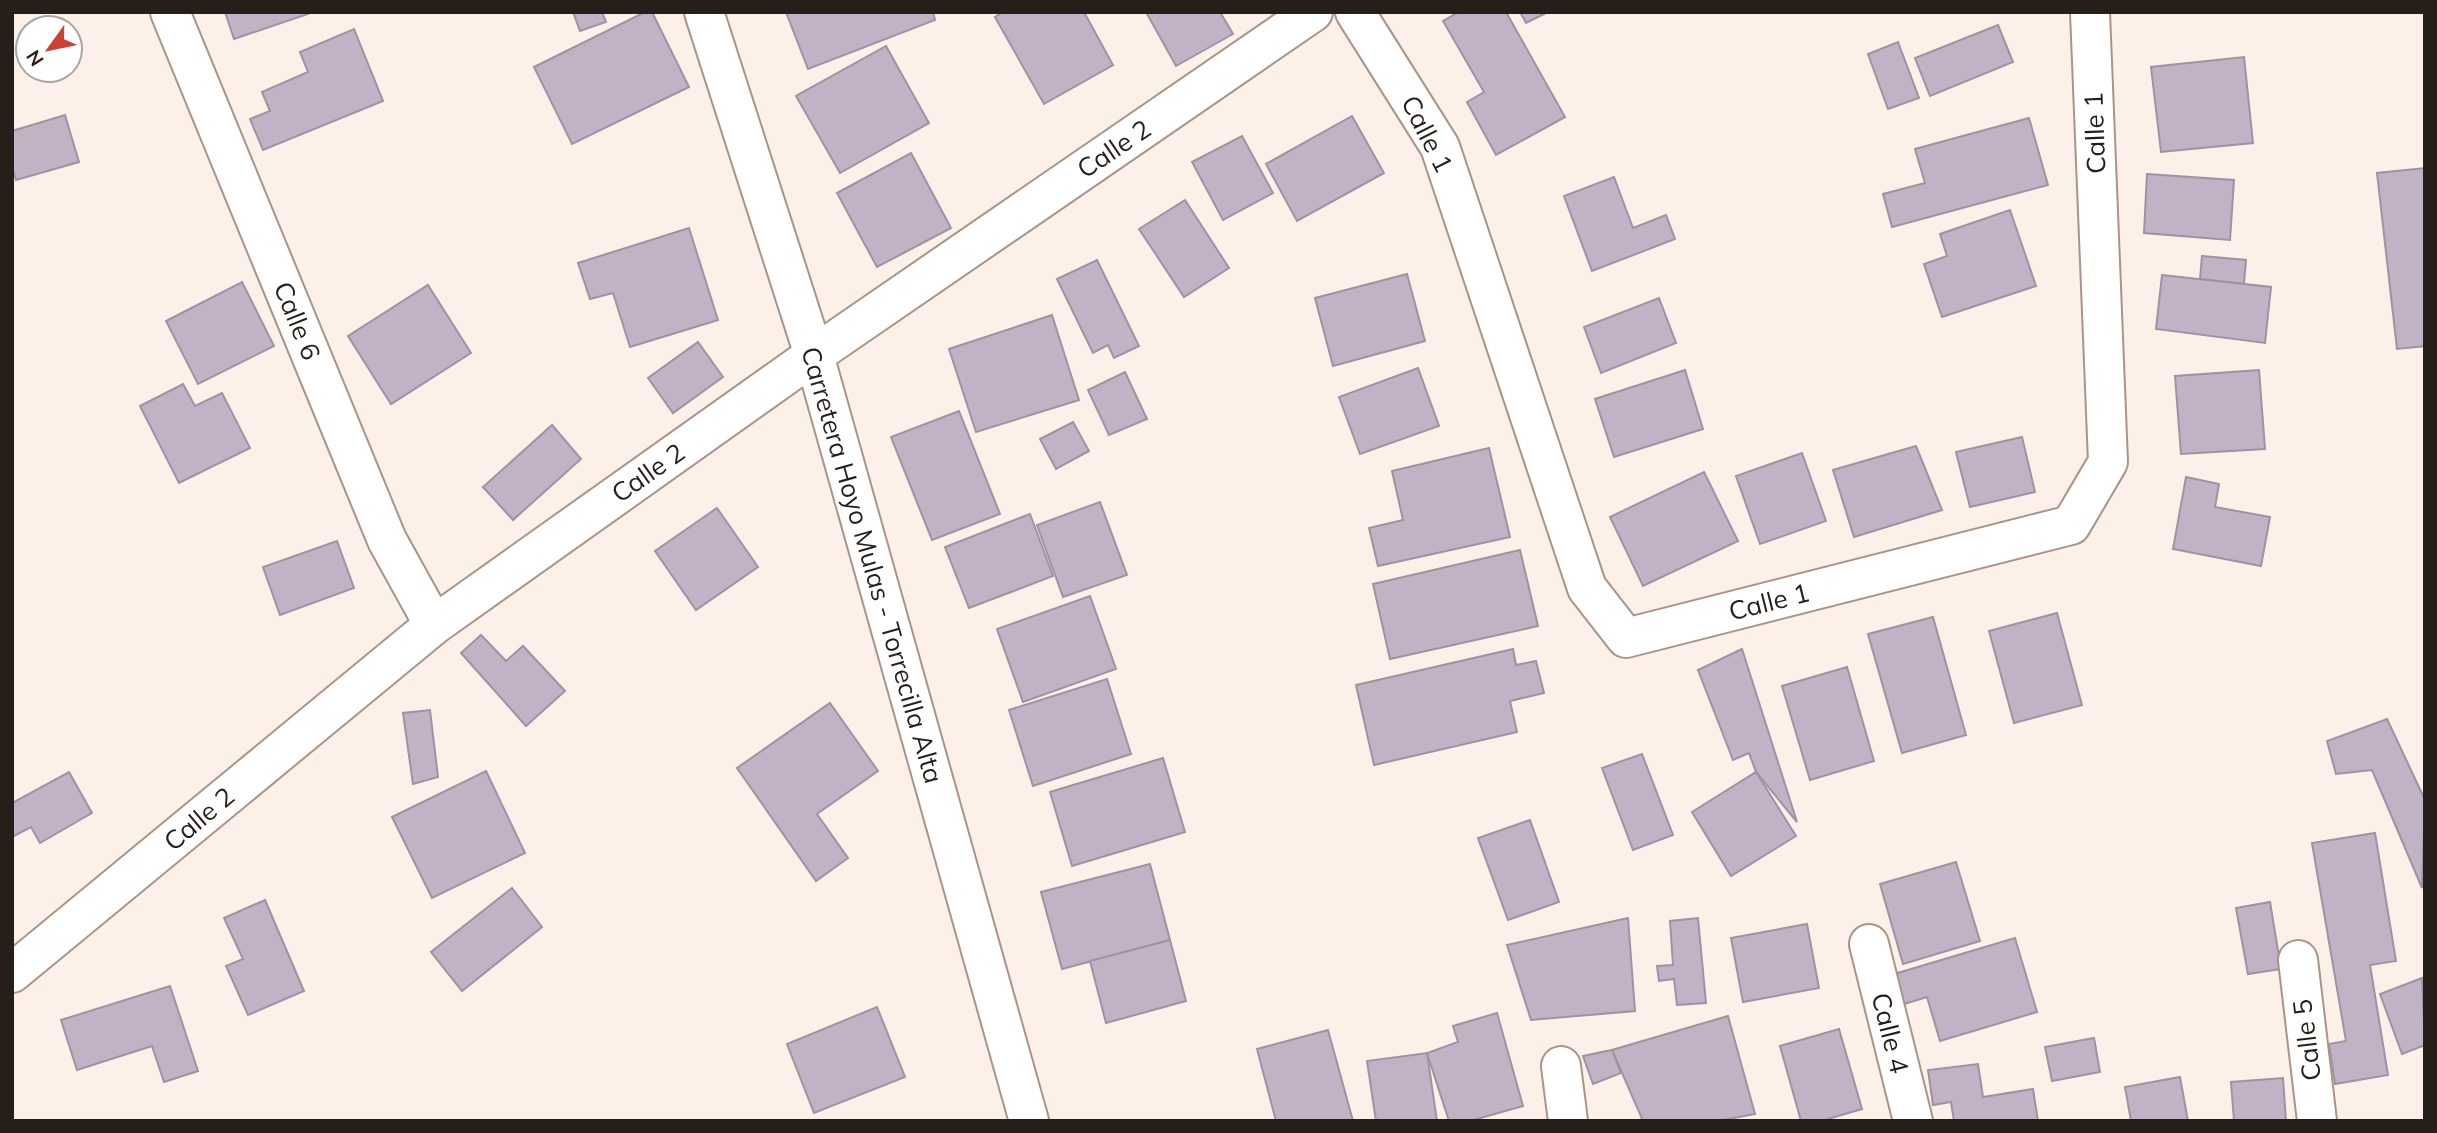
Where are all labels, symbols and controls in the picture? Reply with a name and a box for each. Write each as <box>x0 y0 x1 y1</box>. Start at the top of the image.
north arrow <box>14 14 84 84</box>
text: N <box>21 46 49 71</box>
street label: Calle 1 <box>1394 90 1461 178</box>
street label: Calle 1 <box>2077 92 2112 175</box>
street label: Calle 2 <box>1071 112 1157 185</box>
street label: Calle 6 <box>267 277 328 365</box>
street label: Carretera Hoyo Mulas - Torrecilla Alta <box>794 343 951 787</box>
street label: Calle 2 <box>605 436 691 510</box>
street label: Calle 1 <box>1725 576 1813 627</box>
street label: Calle 2 <box>157 780 241 858</box>
street label: Calle 4 <box>1865 989 1916 1077</box>
street label: Calle 5 <box>2285 997 2328 1083</box>

